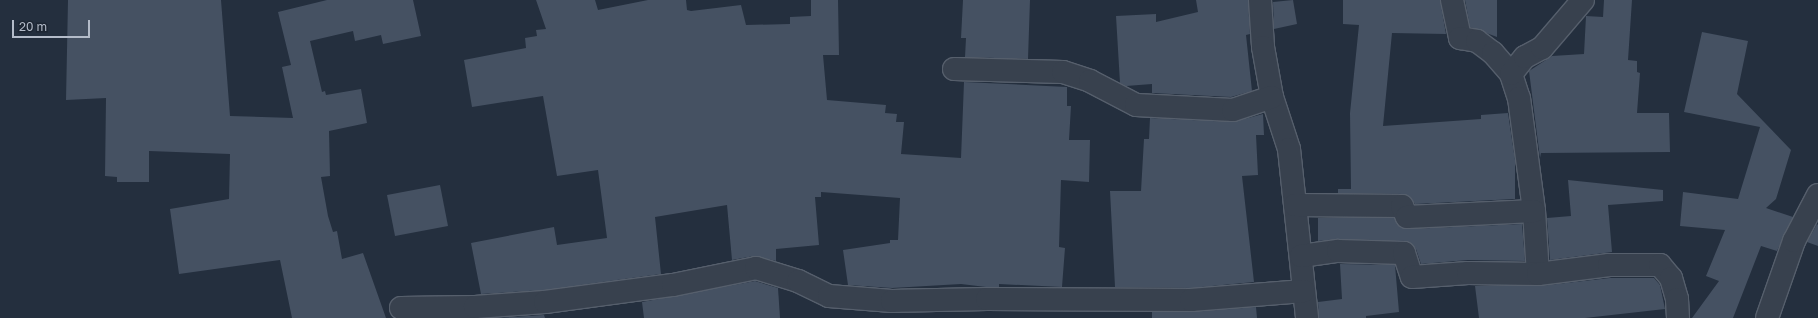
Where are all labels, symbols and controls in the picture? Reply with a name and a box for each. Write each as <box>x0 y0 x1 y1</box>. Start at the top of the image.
scale bar <box>14 12 92 38</box>
text: 20 m <box>19 19 47 34</box>

